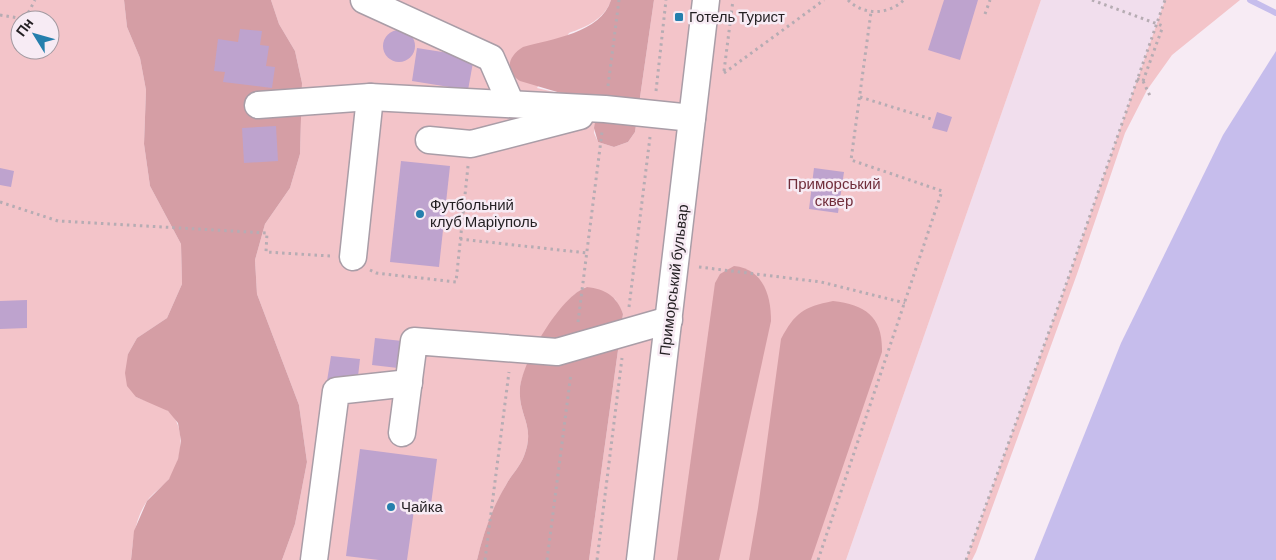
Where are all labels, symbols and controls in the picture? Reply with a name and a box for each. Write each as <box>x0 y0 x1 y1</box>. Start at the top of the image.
place label: Готель Турист <box>689 7 785 25</box>
north arrow <box>10 10 60 60</box>
marker: Готель Турист <box>673 11 685 23</box>
text: Пн <box>12 14 37 39</box>
park label: Приморський сквер <box>787 174 881 209</box>
place label: Футбольний клуб Маріуполь <box>430 195 538 230</box>
street label: Приморський бульвар <box>655 203 691 357</box>
marker: Футбольний клуб Маріуполь <box>414 208 426 220</box>
place label: Чайка <box>401 497 444 515</box>
marker: Чайка <box>385 501 397 513</box>

